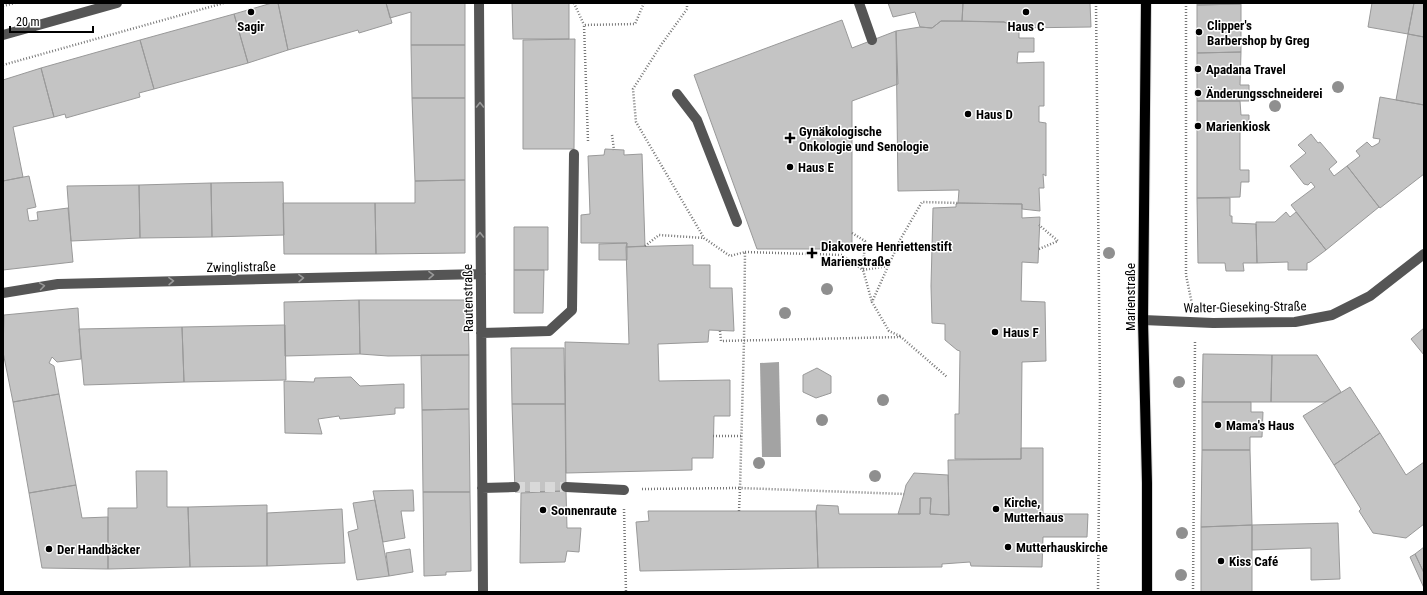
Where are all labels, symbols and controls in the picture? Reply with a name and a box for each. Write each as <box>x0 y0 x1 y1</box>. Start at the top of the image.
marker: Sagir <box>246 7 256 17</box>
marker: Haus C <box>1021 7 1031 17</box>
scale bar <box>10 8 93 34</box>
text: 20 m <box>16 15 40 29</box>
place label: Clipper's Barbershop by Greg <box>1207 18 1310 48</box>
place label: Sagir <box>237 19 265 34</box>
place label: Haus C <box>1008 19 1045 34</box>
marker: Clipper's Barbershop by Greg <box>1194 27 1204 37</box>
place label: Apadana Travel <box>1206 62 1286 77</box>
marker: Apadana Travel <box>1193 64 1203 74</box>
place label: Änderungsschneiderei <box>1206 86 1323 101</box>
marker: Änderungsschneiderei <box>1193 88 1203 98</box>
one-way arrow <box>476 102 484 108</box>
place label: Haus D <box>976 107 1013 122</box>
marker: Haus D <box>963 109 973 119</box>
place label: Marienkiosk <box>1206 119 1271 134</box>
marker: Marienkiosk <box>1193 121 1203 131</box>
place label: Gynäkologische Onkologie und Senologie <box>799 124 929 154</box>
marker: Gynäkologische Onkologie und Senologie <box>784 132 796 144</box>
place label: Haus E <box>798 160 834 175</box>
marker: Haus E <box>785 162 795 172</box>
one-way arrow <box>476 232 484 238</box>
place label: Diakovere Henriettenstift Marienstraße <box>821 239 952 269</box>
marker: Diakovere Henriettenstift Marienstraße <box>806 247 818 259</box>
street label: Zwinglistraße <box>206 259 276 275</box>
street label: Marienstraße <box>1123 263 1138 331</box>
street label: Rautenstraße <box>460 264 476 332</box>
one-way arrow <box>428 271 434 280</box>
one-way arrow <box>298 274 304 283</box>
one-way arrow <box>168 277 174 285</box>
one-way arrow <box>38 283 45 291</box>
street label: Walter-Gieseking-Straße <box>1183 298 1307 316</box>
place label: Haus F <box>1003 325 1039 340</box>
marker: Haus F <box>990 327 1000 337</box>
place label: Mama's Haus <box>1226 418 1295 433</box>
marker: Mama's Haus <box>1213 420 1223 430</box>
place label: Kirche, Mutterhaus <box>1004 495 1064 525</box>
place label: Sonnenraute <box>551 503 617 518</box>
marker: Kirche, Mutterhaus <box>991 504 1001 514</box>
marker: Sonnenraute <box>538 505 548 515</box>
place label: Mutterhauskirche <box>1016 540 1108 555</box>
place label: Der Handbäcker <box>57 542 141 557</box>
marker: Mutterhauskirche <box>1003 542 1013 552</box>
marker: Der Handbäcker <box>44 544 54 554</box>
place label: Kiss Café <box>1229 554 1278 569</box>
marker: Kiss Café <box>1216 556 1226 566</box>

